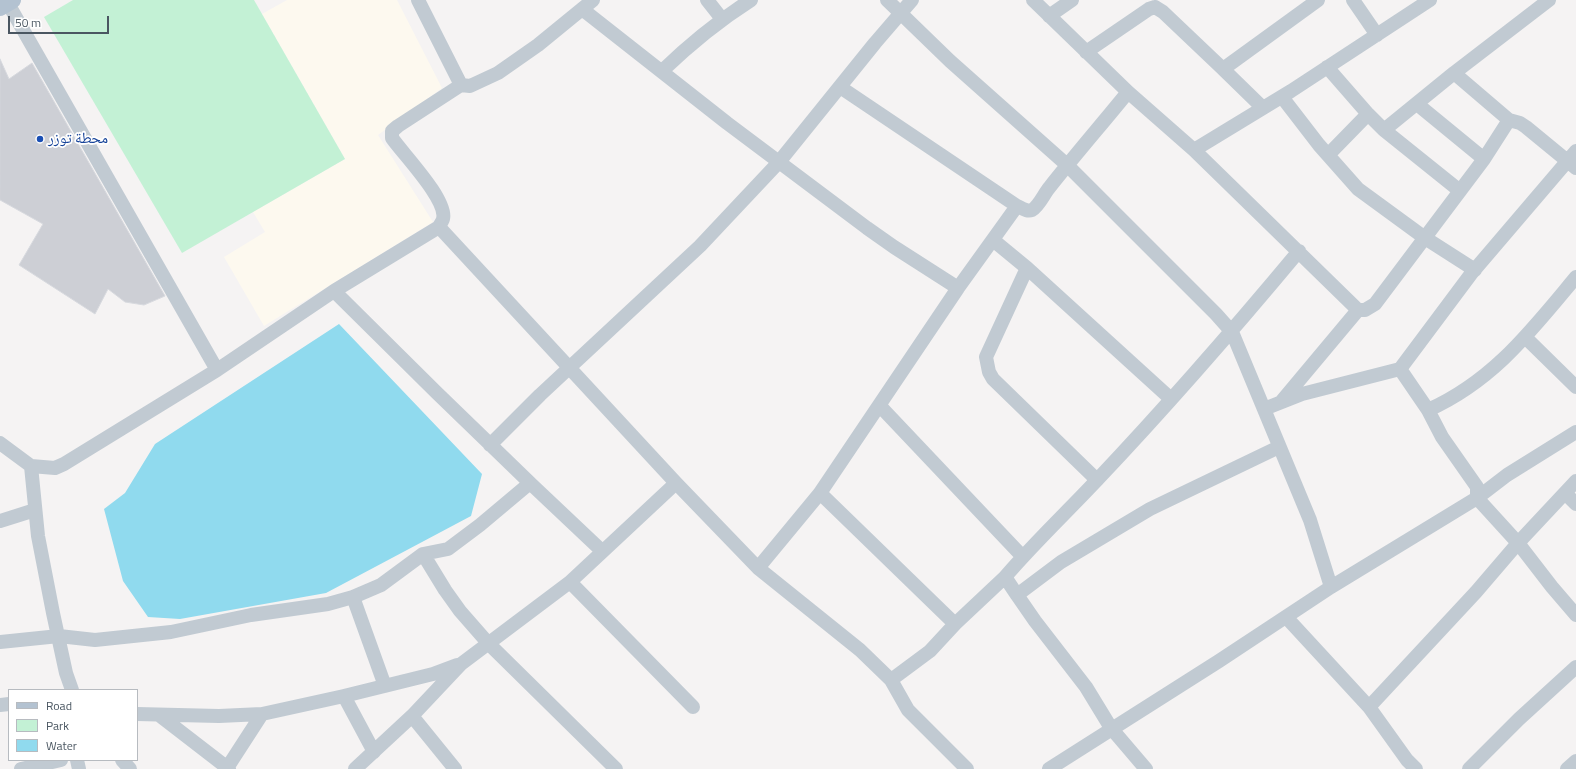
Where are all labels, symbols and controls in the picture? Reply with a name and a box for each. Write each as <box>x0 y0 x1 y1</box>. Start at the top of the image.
scale bar <box>10 8 111 34</box>
text: 50 m <box>15 13 41 32</box>
place label: محطة توزر <box>48 130 108 148</box>
marker: محطة توزر <box>35 134 45 144</box>
legend <box>8 689 138 761</box>
text: Road <box>46 696 72 715</box>
text: Park <box>46 716 69 735</box>
text: Water <box>46 736 77 755</box>

